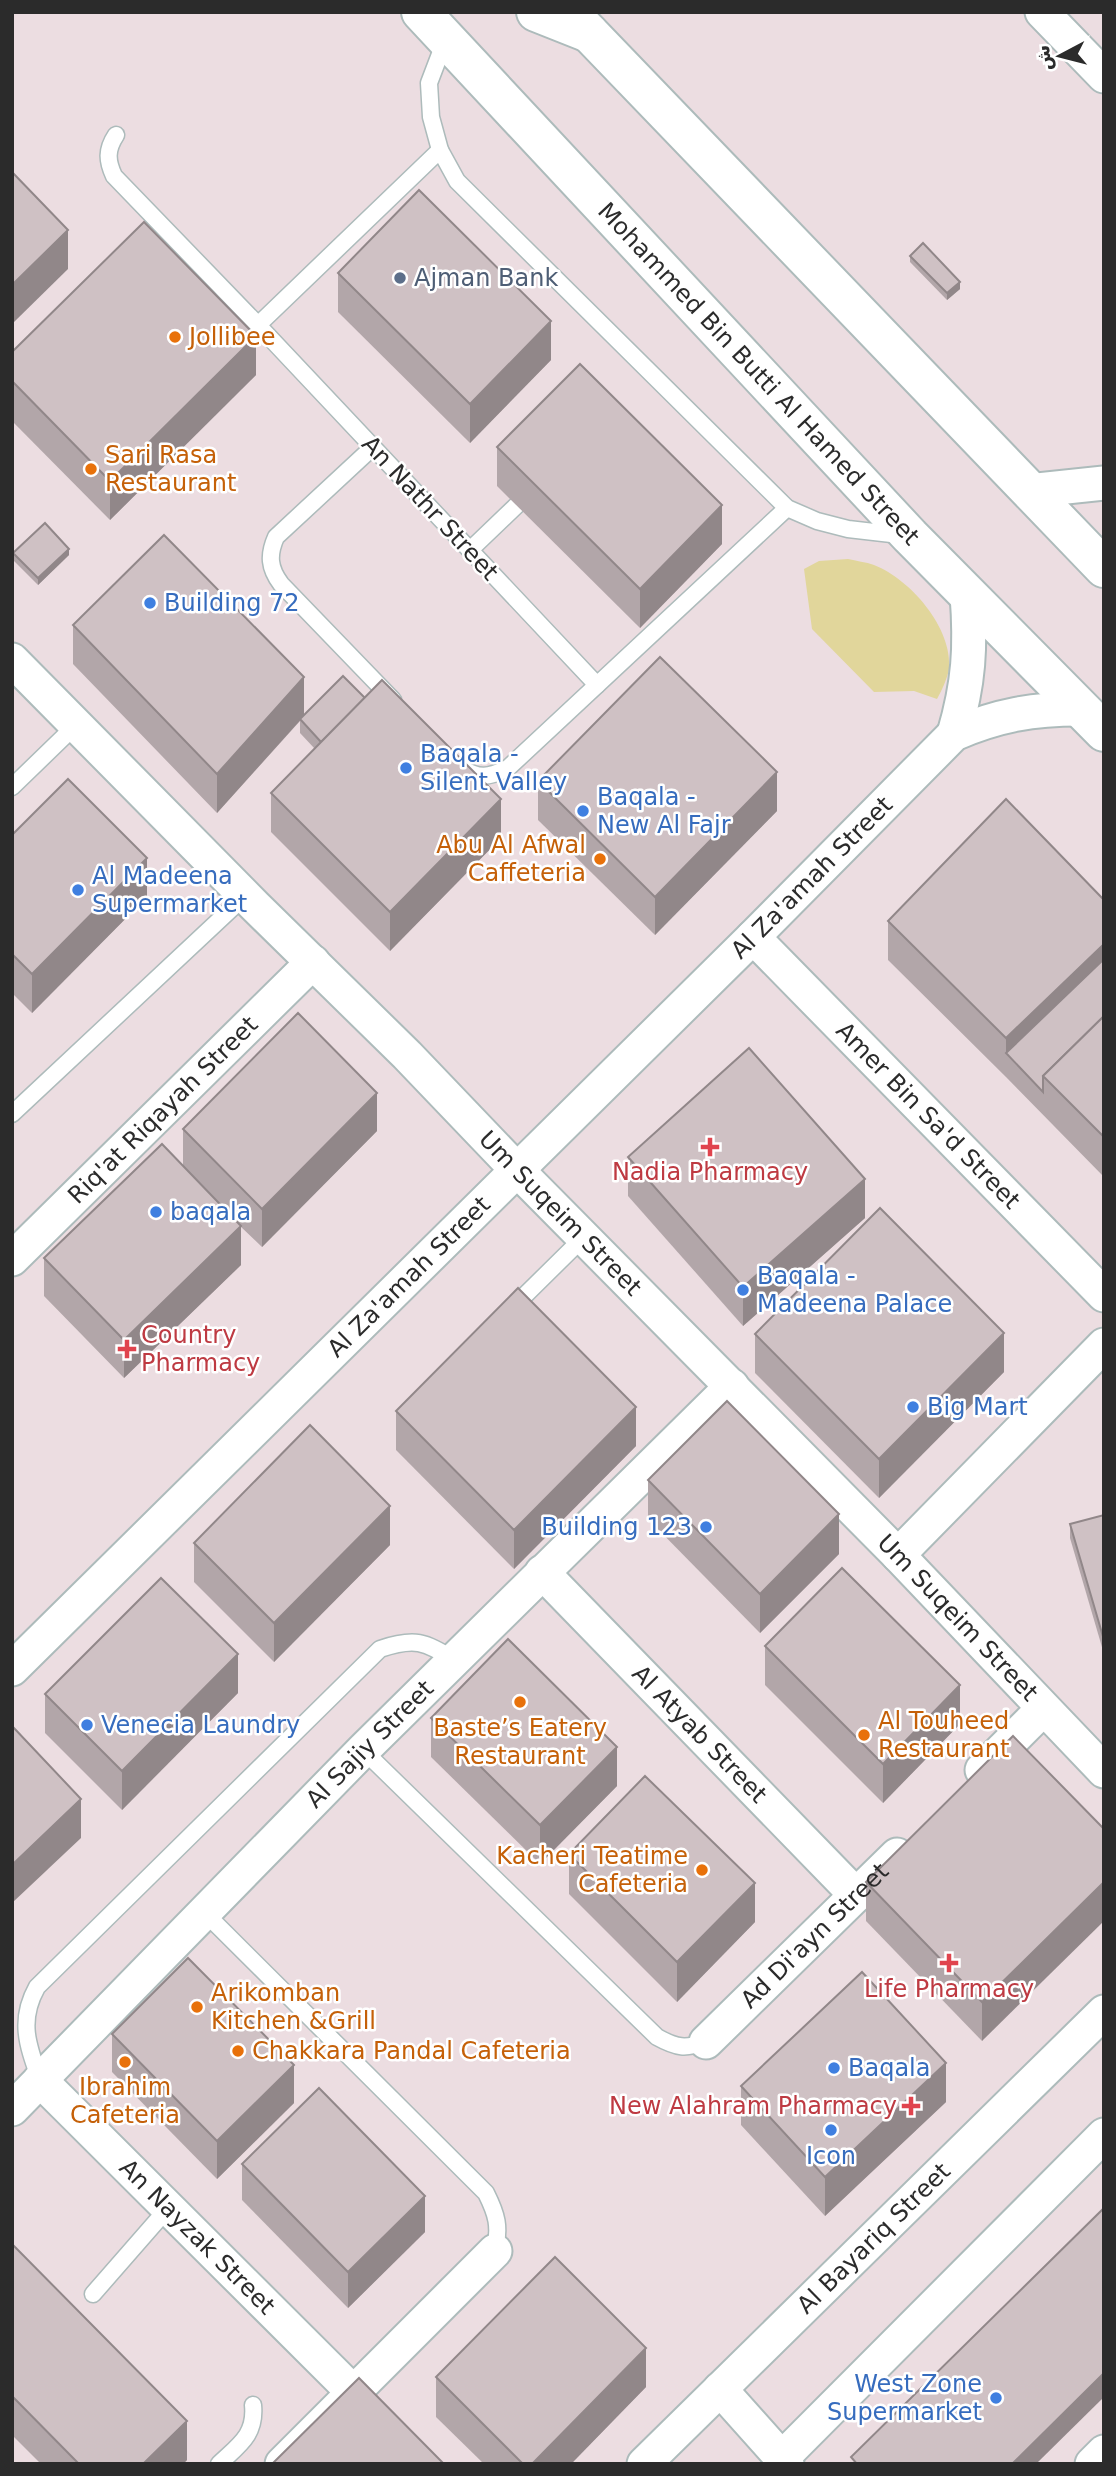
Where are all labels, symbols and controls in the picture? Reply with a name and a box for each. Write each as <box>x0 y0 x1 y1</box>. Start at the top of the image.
north arrow <box>1025 21 1095 91</box>
text: ش <box>1031 44 1057 72</box>
street label: Mohammed Bin Butti Al Hamed Street <box>592 197 925 551</box>
place label: Ajman Bank <box>414 264 558 292</box>
marker: Ajman Bank <box>392 270 408 286</box>
place label: Jollibee <box>187 323 276 351</box>
marker: Jollibee <box>167 329 183 345</box>
street label: An Nathr Street <box>356 430 504 586</box>
place label: Sari Rasa Restaurant <box>105 441 236 497</box>
marker: Sari Rasa Restaurant <box>83 461 99 477</box>
place label: Building 72 <box>164 589 300 617</box>
marker: Building 72 <box>142 595 158 611</box>
place label: Baqala - Silent Valley <box>420 740 567 796</box>
marker: Baqala - Silent Valley <box>398 760 414 776</box>
place label: Baqala - New Al Fajr <box>597 783 731 839</box>
street label: Al Za'amah Street <box>725 791 898 965</box>
marker: Baqala - New Al Fajr <box>575 803 591 819</box>
place label: Abu Al Afwal Caffeteria <box>436 831 586 887</box>
marker: Abu Al Afwal Caffeteria <box>592 851 608 867</box>
place label: Al Madeena Supermarket <box>92 862 247 918</box>
marker: Al Madeena Supermarket <box>70 882 86 898</box>
street label: Riq'at Riqayah Street <box>62 1011 264 1210</box>
street label: Amer Bin Sa'd Street <box>830 1016 1026 1215</box>
street label: Um Suqeim Street <box>473 1125 647 1301</box>
marker: Nadia Pharmacy <box>702 1139 718 1155</box>
place label: Nadia Pharmacy <box>612 1158 808 1186</box>
street label: Al Za'amah Street <box>322 1191 496 1363</box>
place label: baqala <box>170 1198 251 1226</box>
marker: baqala <box>148 1204 164 1220</box>
place label: Baqala - Madeena Palace <box>757 1262 952 1318</box>
marker: Baqala - Madeena Palace <box>735 1282 751 1298</box>
place label: Country Pharmacy <box>141 1321 260 1377</box>
marker: Country Pharmacy <box>119 1341 135 1357</box>
place label: Big Mart <box>927 1393 1028 1421</box>
marker: Big Mart <box>905 1399 921 1415</box>
place label: Building 123 <box>541 1513 692 1541</box>
marker: Building 123 <box>698 1519 714 1535</box>
street label: Um Suqeim Street <box>872 1529 1044 1707</box>
street label: Al Atyab Street <box>626 1659 773 1809</box>
street label: Al Sajiy Street <box>300 1674 439 1814</box>
marker: Baste’s Eatery Restaurant <box>512 1694 528 1710</box>
place label: Al Touheed Restaurant <box>878 1707 1009 1763</box>
place label: Venecia Laundry <box>101 1711 300 1739</box>
place label: Baste’s Eatery Restaurant <box>433 1714 607 1770</box>
marker: Venecia Laundry <box>79 1717 95 1733</box>
marker: Al Touheed Restaurant <box>856 1727 872 1743</box>
place label: Kacheri Teatime Cafeteria <box>496 1842 688 1898</box>
street label: Ad Di'ayn Street <box>735 1857 894 2014</box>
marker: Kacheri Teatime Cafeteria <box>694 1862 710 1878</box>
marker: Life Pharmacy <box>941 1955 957 1971</box>
place label: Life Pharmacy <box>864 1975 1034 2003</box>
place label: Arikomban Kitchen &Grill <box>211 1979 376 2035</box>
marker: Arikomban Kitchen &Grill <box>189 1999 205 2015</box>
place label: Chakkara Pandal Cafeteria <box>252 2037 571 2065</box>
marker: Chakkara Pandal Cafeteria <box>230 2043 246 2059</box>
marker: Ibrahim Cafeteria <box>117 2054 133 2070</box>
place label: Baqala <box>848 2054 931 2082</box>
marker: Baqala <box>826 2060 842 2076</box>
place label: Ibrahim Cafeteria <box>70 2073 180 2129</box>
place label: New Alahram Pharmacy <box>609 2092 897 2120</box>
marker: New Alahram Pharmacy <box>903 2098 919 2114</box>
marker: Icon <box>823 2122 839 2138</box>
place label: Icon <box>806 2142 856 2170</box>
street label: An Nayzak Street <box>114 2153 281 2320</box>
street label: Al Bayariq Street <box>791 2157 956 2320</box>
place label: West Zone Supermarket <box>827 2370 982 2426</box>
marker: West Zone Supermarket <box>988 2390 1004 2406</box>

